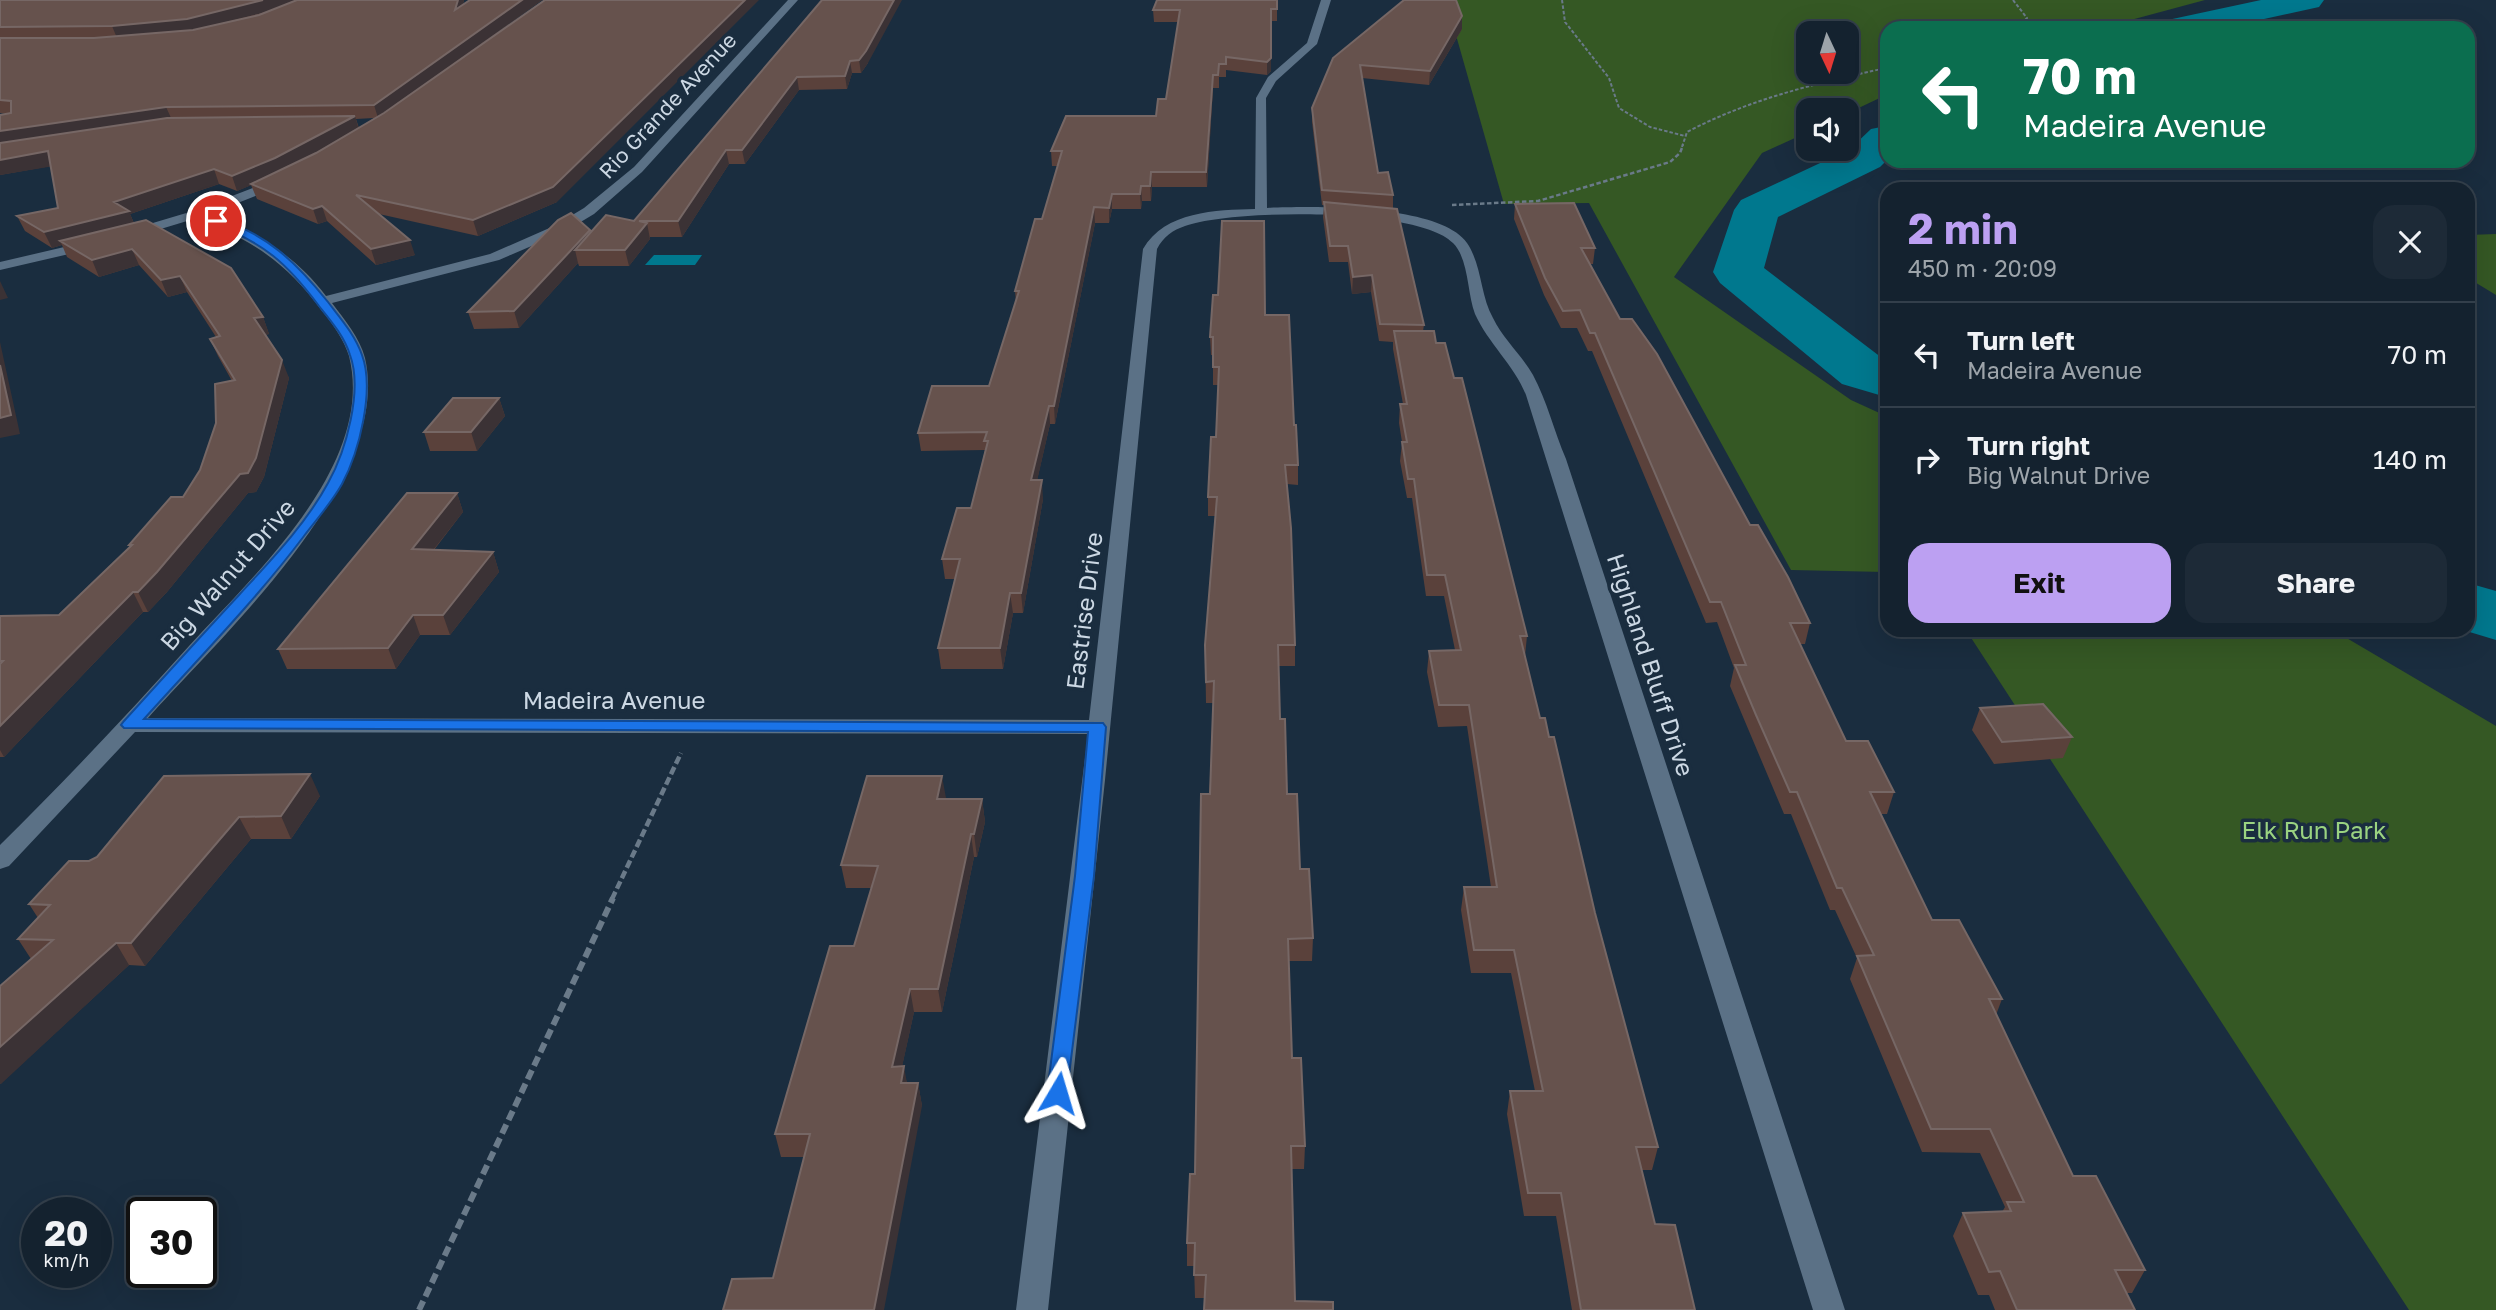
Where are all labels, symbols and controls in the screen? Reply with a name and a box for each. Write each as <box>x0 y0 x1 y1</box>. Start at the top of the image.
north arrow <box>1796 21 1858 84</box>
map controls <box>1796 21 1859 161</box>
street label: Rio Grande Avenue <box>593 27 742 184</box>
text: 70 m <box>2023 46 2137 105</box>
icon: left <box>1908 49 1999 140</box>
button: sound <box>1796 98 1859 161</box>
text: Madeira Avenue <box>2023 106 2267 144</box>
pin <box>186 191 246 251</box>
icon: arrive <box>197 202 235 240</box>
text: 2 min <box>1908 203 2018 253</box>
button: close <box>2373 205 2447 279</box>
text: 450 m · 20:09 <box>1908 254 2057 282</box>
text: Turn left <box>1967 325 2075 356</box>
icon: left <box>1908 336 1946 374</box>
text: 70 m <box>2388 339 2447 370</box>
text: Madeira Avenue <box>1967 356 2142 384</box>
text: Turn right <box>1967 430 2090 461</box>
icon: right <box>1908 441 1946 479</box>
text: 140 m <box>2373 444 2447 475</box>
text: Big Walnut Drive <box>1967 461 2150 489</box>
street label: Big Walnut Drive <box>153 492 300 656</box>
street label: Eastrise Drive <box>1059 531 1108 691</box>
button: Exit <box>1908 543 2171 623</box>
button: Share <box>2185 543 2447 623</box>
street label: Highland Bluff Drive <box>1602 550 1701 780</box>
street label: Madeira Avenue <box>523 685 705 714</box>
park label: Elk Run Park <box>2242 815 2386 844</box>
position arrow <box>1021 1056 1095 1130</box>
speed limit sign: 30 <box>126 1197 217 1288</box>
text: 20 <box>44 1212 89 1254</box>
text: km/h <box>44 1249 89 1271</box>

